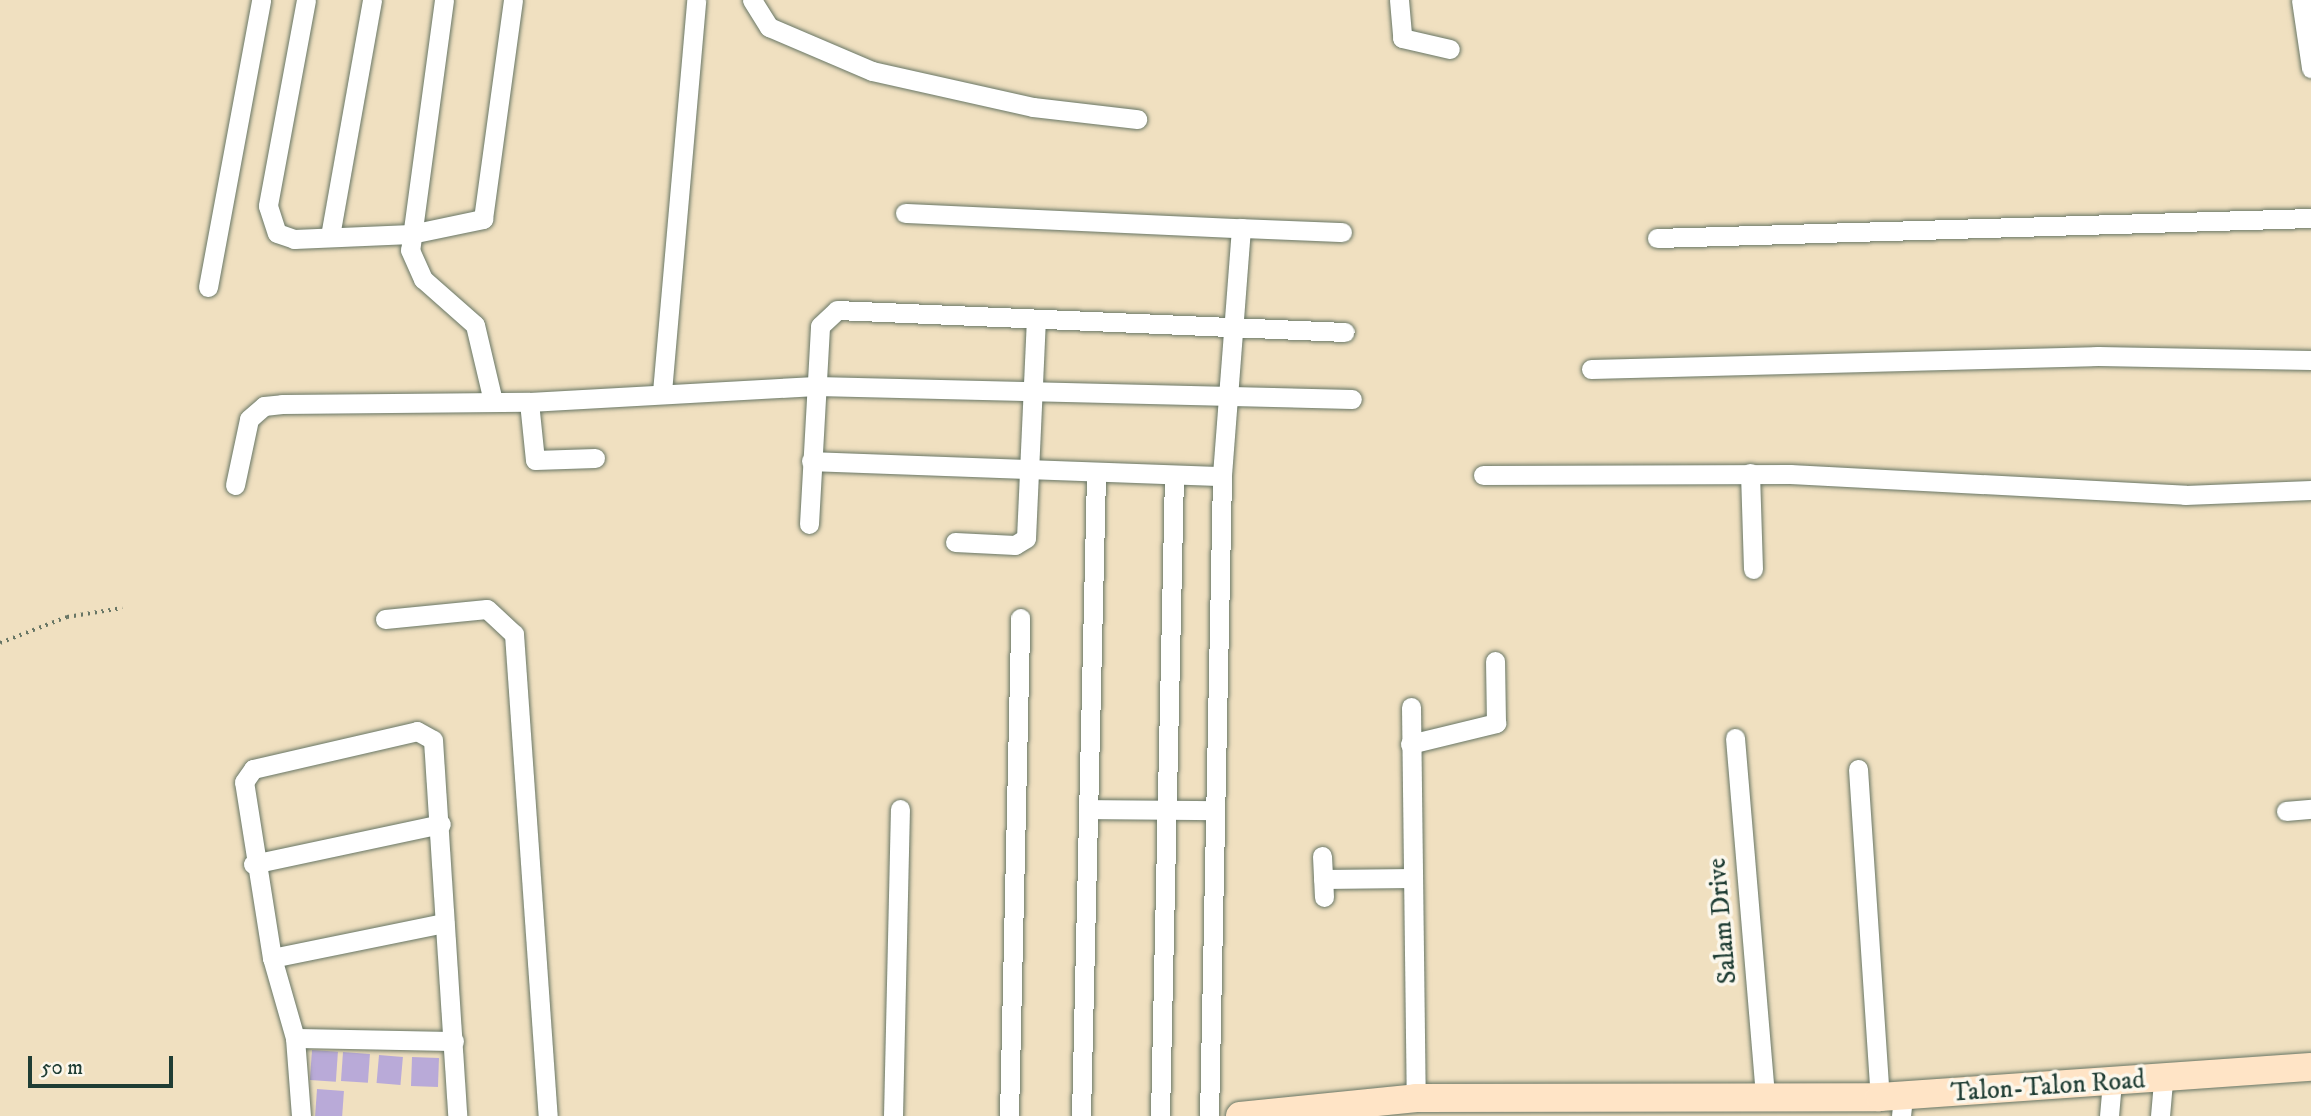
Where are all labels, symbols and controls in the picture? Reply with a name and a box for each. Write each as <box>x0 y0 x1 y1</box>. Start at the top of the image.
street label: Salam Drive <box>1702 857 1744 985</box>
scale bar <box>32 1042 177 1086</box>
text: 50 m <box>41 1055 83 1081</box>
street label: Talon-Talon Road <box>1950 1065 2146 1109</box>

